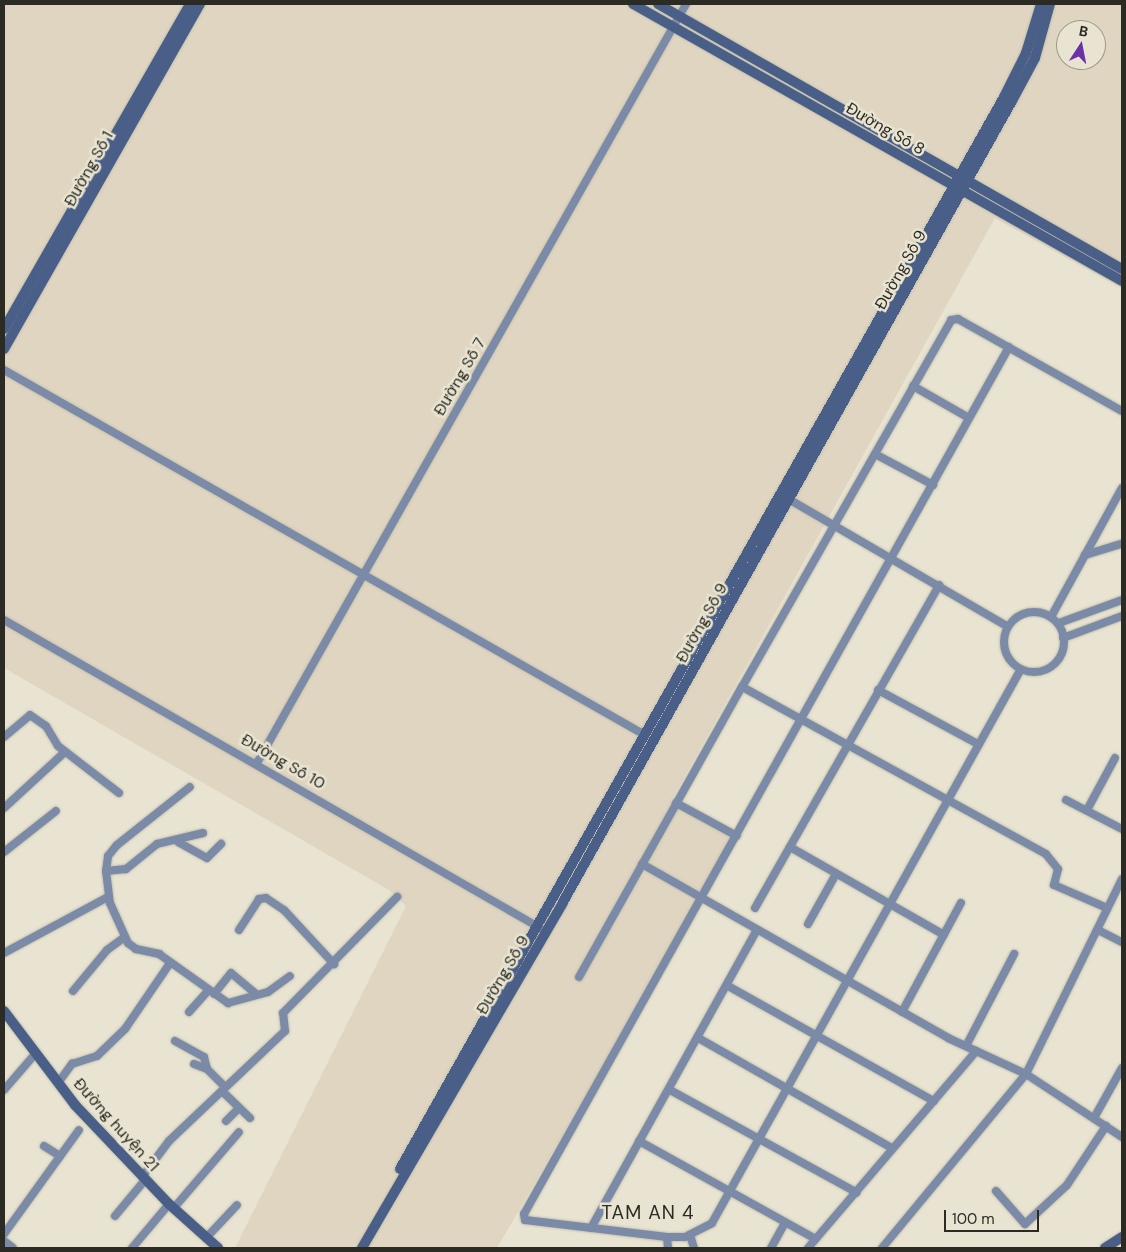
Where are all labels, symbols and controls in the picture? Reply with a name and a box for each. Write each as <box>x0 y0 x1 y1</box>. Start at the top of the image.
north arrow <box>1056 20 1106 70</box>
text: B <box>1078 22 1090 41</box>
street label: Đường Số 8 <box>842 99 928 159</box>
street label: Đường Số 1 <box>61 128 117 210</box>
street label: Đường Số 9 <box>871 227 931 313</box>
street label: Đường Số 7 <box>430 335 490 419</box>
street label: Đường Số 9 <box>672 580 732 666</box>
street label: Đường Số 10 <box>238 730 328 794</box>
street label: Đường Số 9 <box>473 932 533 1018</box>
street label: Đường huyện 21 <box>69 1074 163 1176</box>
scale bar <box>946 1200 1041 1232</box>
district label: TAM AN 4 <box>600 1202 696 1224</box>
text: 100 m <box>952 1209 995 1229</box>

